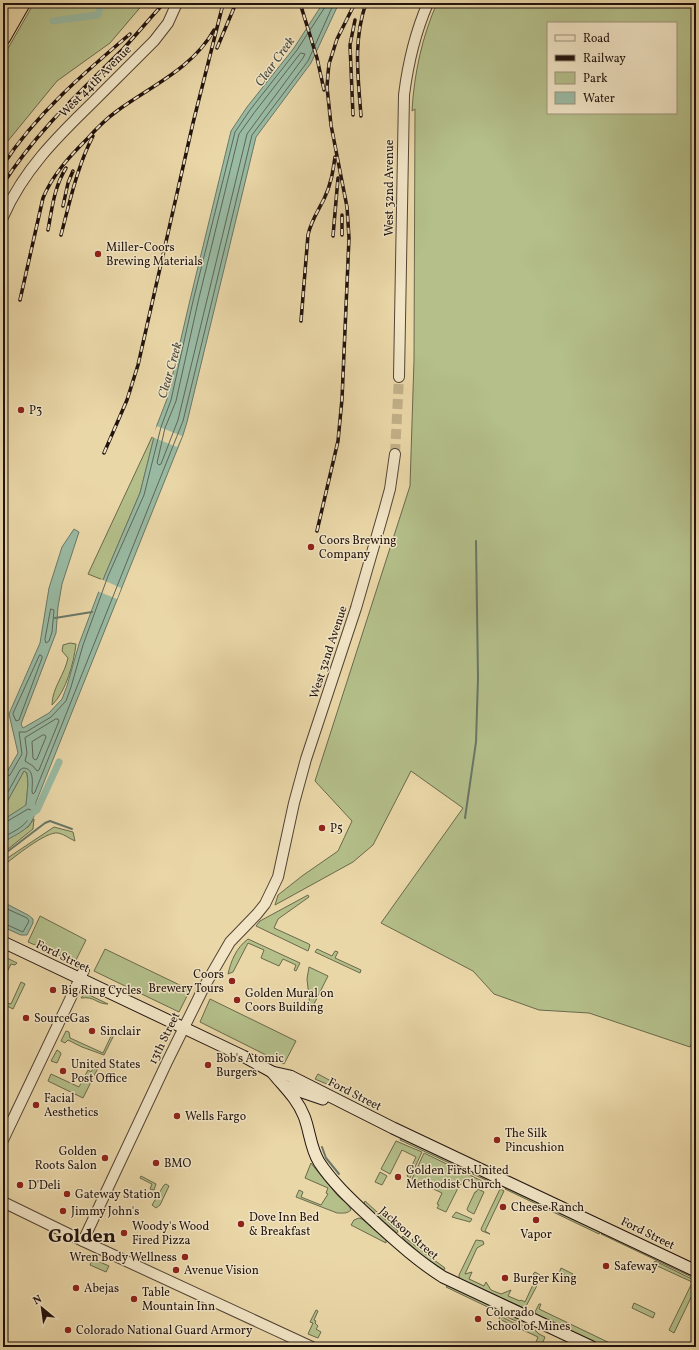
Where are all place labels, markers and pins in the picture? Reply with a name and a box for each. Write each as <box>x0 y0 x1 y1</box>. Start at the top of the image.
place label: Miller-Coors Brewing Materials <box>106 240 203 270</box>
marker: Miller-Coors Brewing Materials <box>93 249 103 259</box>
place label: P3 <box>29 403 42 419</box>
marker: P3 <box>16 405 26 415</box>
place label: Coors Brewing Company <box>319 533 396 563</box>
marker: Coors Brewing Company <box>306 542 316 552</box>
place label: P5 <box>330 821 343 837</box>
marker: P5 <box>317 823 327 833</box>
place label: Coors Brewery Tours <box>148 967 224 997</box>
marker: Coors Brewery Tours <box>227 976 237 986</box>
place label: Big Ring Cycles <box>61 983 141 999</box>
marker: Big Ring Cycles <box>48 985 58 995</box>
place label: Golden Mural on Coors Building <box>245 986 334 1016</box>
marker: Golden Mural on Coors Building <box>232 995 242 1005</box>
place label: SourceGas <box>34 1011 90 1027</box>
marker: SourceGas <box>21 1013 31 1023</box>
place label: Sinclair <box>100 1024 141 1040</box>
marker: Sinclair <box>87 1026 97 1036</box>
place label: Bob's Atomic Burgers <box>216 1051 284 1081</box>
place label: United States Post Office <box>71 1057 140 1087</box>
marker: Bob's Atomic Burgers <box>203 1060 213 1070</box>
marker: United States Post Office <box>58 1066 68 1076</box>
place label: Facial Aesthetics <box>44 1091 98 1121</box>
marker: Facial Aesthetics <box>31 1100 41 1110</box>
place label: Wells Fargo <box>185 1109 246 1125</box>
marker: Wells Fargo <box>172 1111 182 1121</box>
place label: The Silk Pincushion <box>505 1126 564 1156</box>
marker: The Silk Pincushion <box>492 1135 502 1145</box>
place label: Golden Roots Salon <box>35 1144 97 1174</box>
marker: Golden Roots Salon <box>100 1153 110 1163</box>
place label: BMO <box>164 1156 192 1172</box>
marker: BMO <box>151 1158 161 1168</box>
place label: Golden First United Methodist Church <box>406 1163 509 1193</box>
marker: Golden First United Methodist Church <box>393 1172 403 1182</box>
place label: D'Deli <box>28 1178 61 1194</box>
marker: D'Deli <box>15 1180 25 1190</box>
place label: Gateway Station <box>75 1187 161 1203</box>
marker: Gateway Station <box>62 1189 72 1199</box>
place label: Cheese Ranch <box>511 1200 584 1216</box>
marker: Cheese Ranch <box>498 1202 508 1212</box>
place label: Jimmy John's <box>71 1204 139 1220</box>
marker: Jimmy John's <box>58 1206 68 1216</box>
place label: Dove Inn Bed & Breakfast <box>249 1210 319 1240</box>
marker: Vapor <box>531 1215 541 1225</box>
place label: Woody's Wood Fired Pizza <box>132 1219 210 1249</box>
marker: Dove Inn Bed & Breakfast <box>236 1219 246 1229</box>
place label: Vapor <box>520 1227 552 1243</box>
marker: Woody's Wood Fired Pizza <box>119 1228 129 1238</box>
place label: Wren Body Wellness <box>69 1250 177 1266</box>
marker: Wren Body Wellness <box>180 1252 190 1262</box>
place label: Safeway <box>614 1259 658 1275</box>
marker: Safeway <box>601 1261 611 1271</box>
place label: Avenue Vision <box>184 1263 259 1279</box>
marker: Avenue Vision <box>171 1265 181 1275</box>
place label: Burger King <box>513 1271 577 1287</box>
marker: Burger King <box>500 1273 510 1283</box>
place label: Abejas <box>84 1281 119 1297</box>
marker: Abejas <box>71 1283 81 1293</box>
place label: Table Mountain Inn <box>142 1285 215 1315</box>
marker: Table Mountain Inn <box>129 1294 139 1304</box>
place label: Colorado School of Mines <box>486 1305 570 1335</box>
marker: Colorado School of Mines <box>473 1314 483 1324</box>
place label: Colorado National Guard Armory <box>76 1323 253 1339</box>
marker: Colorado National Guard Armory <box>63 1325 73 1335</box>

